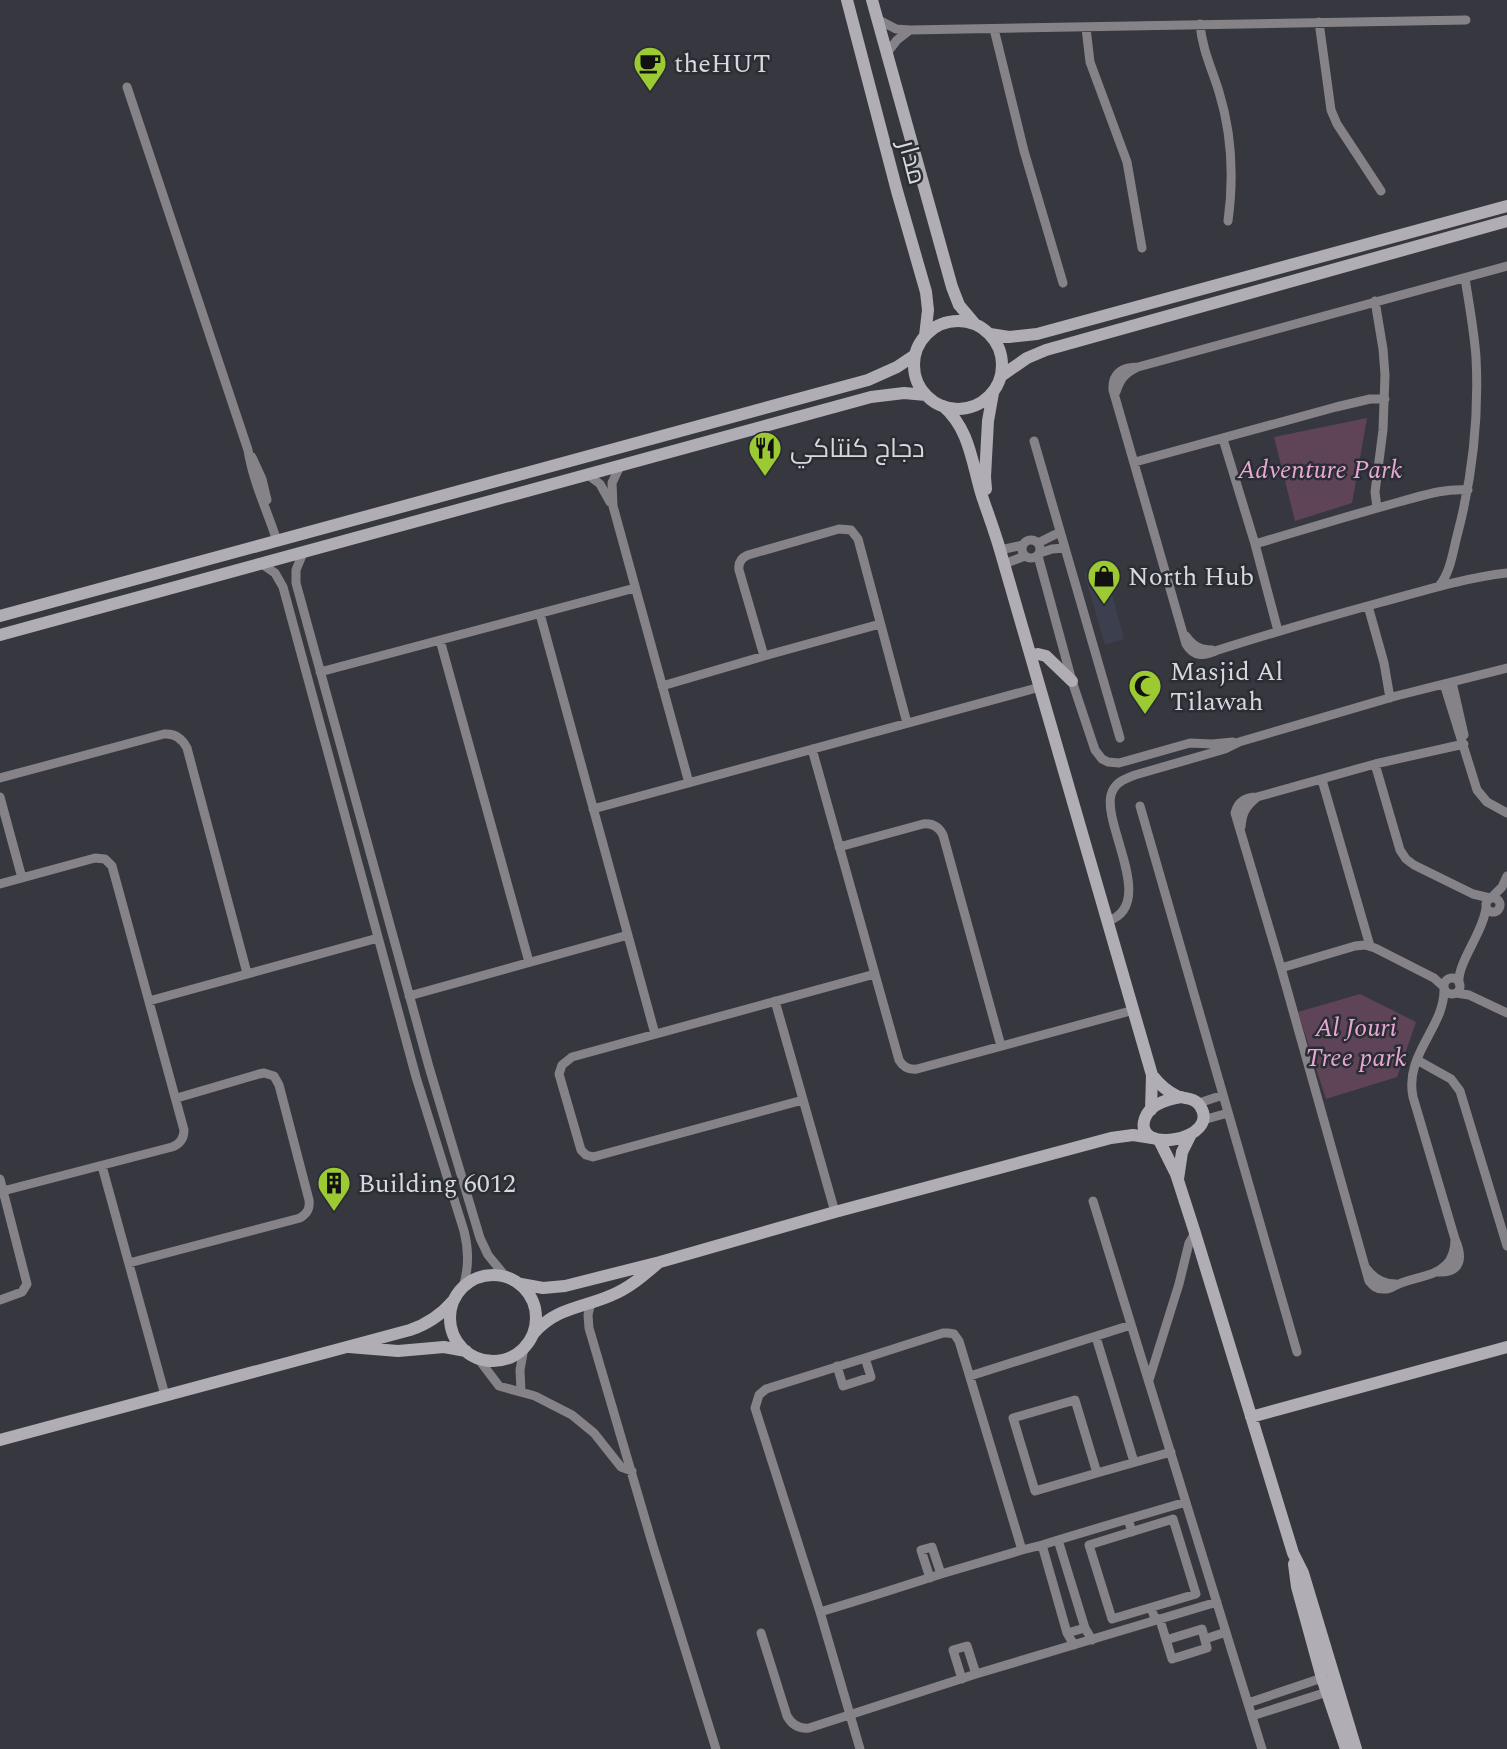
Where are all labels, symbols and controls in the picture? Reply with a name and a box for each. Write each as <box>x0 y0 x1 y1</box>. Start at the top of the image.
cafe icon: theHUT <box>631 44 669 93</box>
place label: theHUT <box>674 44 771 84</box>
street label: مدار <box>886 134 937 189</box>
restaurant icon: دجاج كنتاكي <box>746 429 784 478</box>
place label: دجاج كنتاكي <box>790 429 925 469</box>
park label: Adventure Park <box>1237 450 1402 490</box>
shop icon: North Hub <box>1085 557 1123 606</box>
place label: North Hub <box>1128 557 1254 597</box>
place label: Masjid Al Tilawah <box>1170 652 1283 722</box>
mosque icon: Masjid Al Tilawah <box>1126 667 1164 716</box>
park label: Al Jouri Tree park <box>1305 1008 1407 1078</box>
building icon: Building 6012 <box>315 1164 353 1213</box>
place label: Building 6012 <box>358 1164 516 1204</box>

